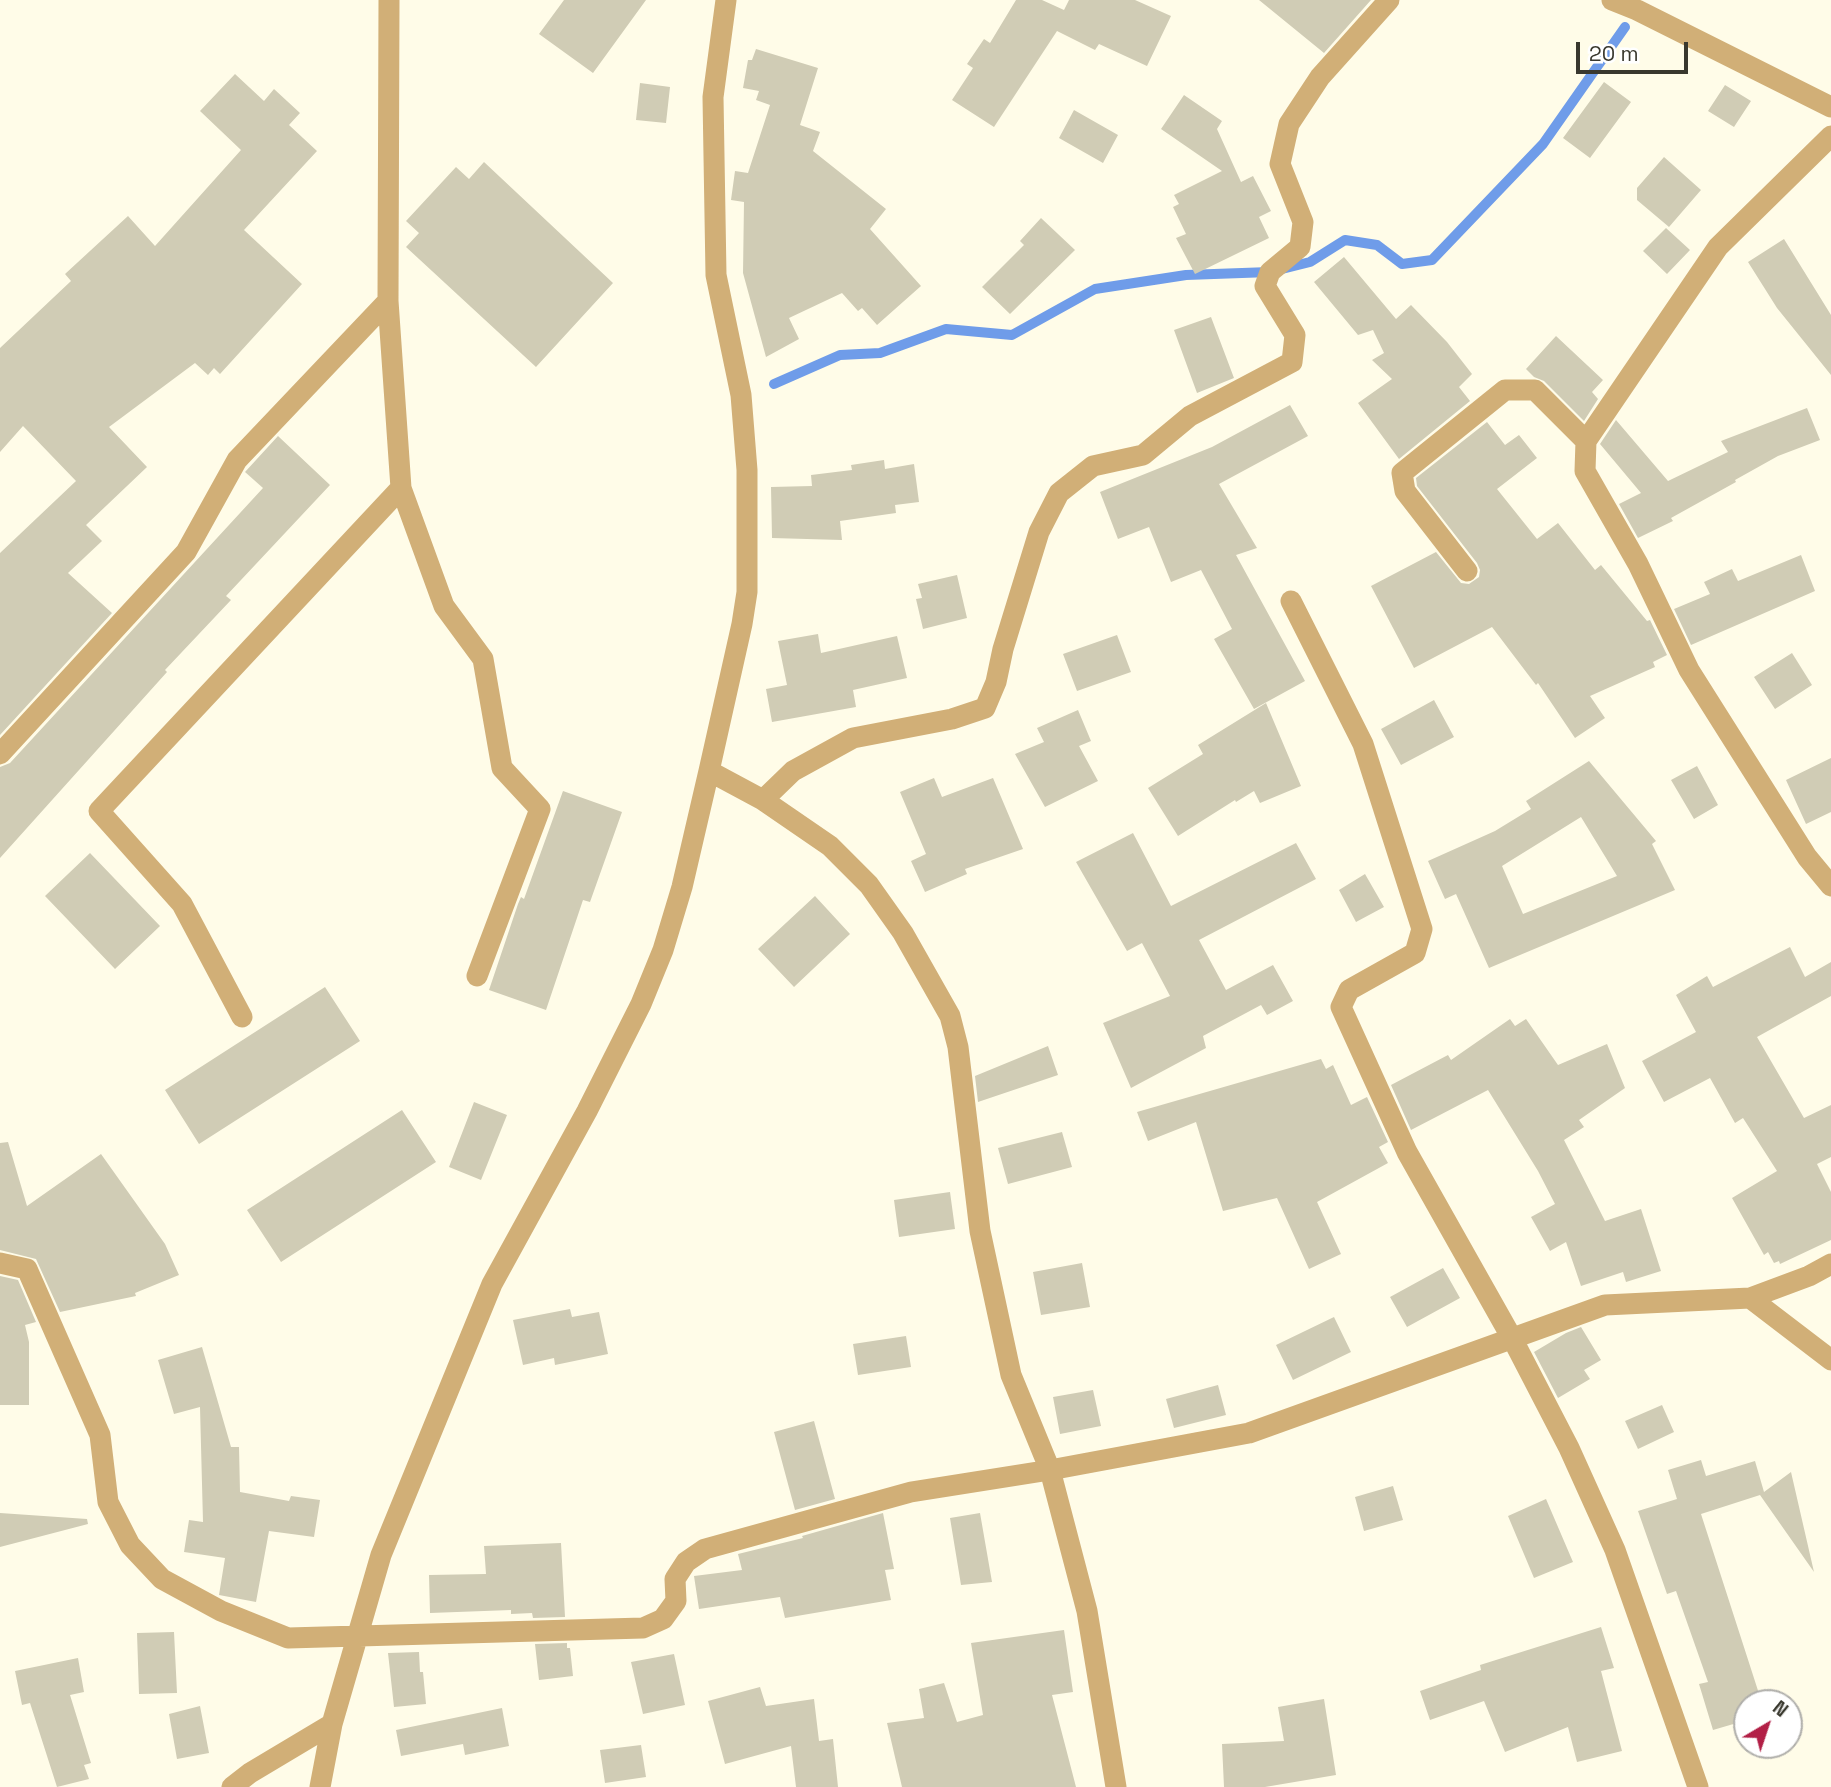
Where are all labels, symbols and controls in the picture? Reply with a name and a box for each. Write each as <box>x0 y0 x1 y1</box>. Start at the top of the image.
scale bar <box>1579 28 1691 72</box>
text: 20 m <box>1589 40 1639 67</box>
north arrow <box>1733 1689 1803 1759</box>
text: N <box>1767 1695 1793 1723</box>

